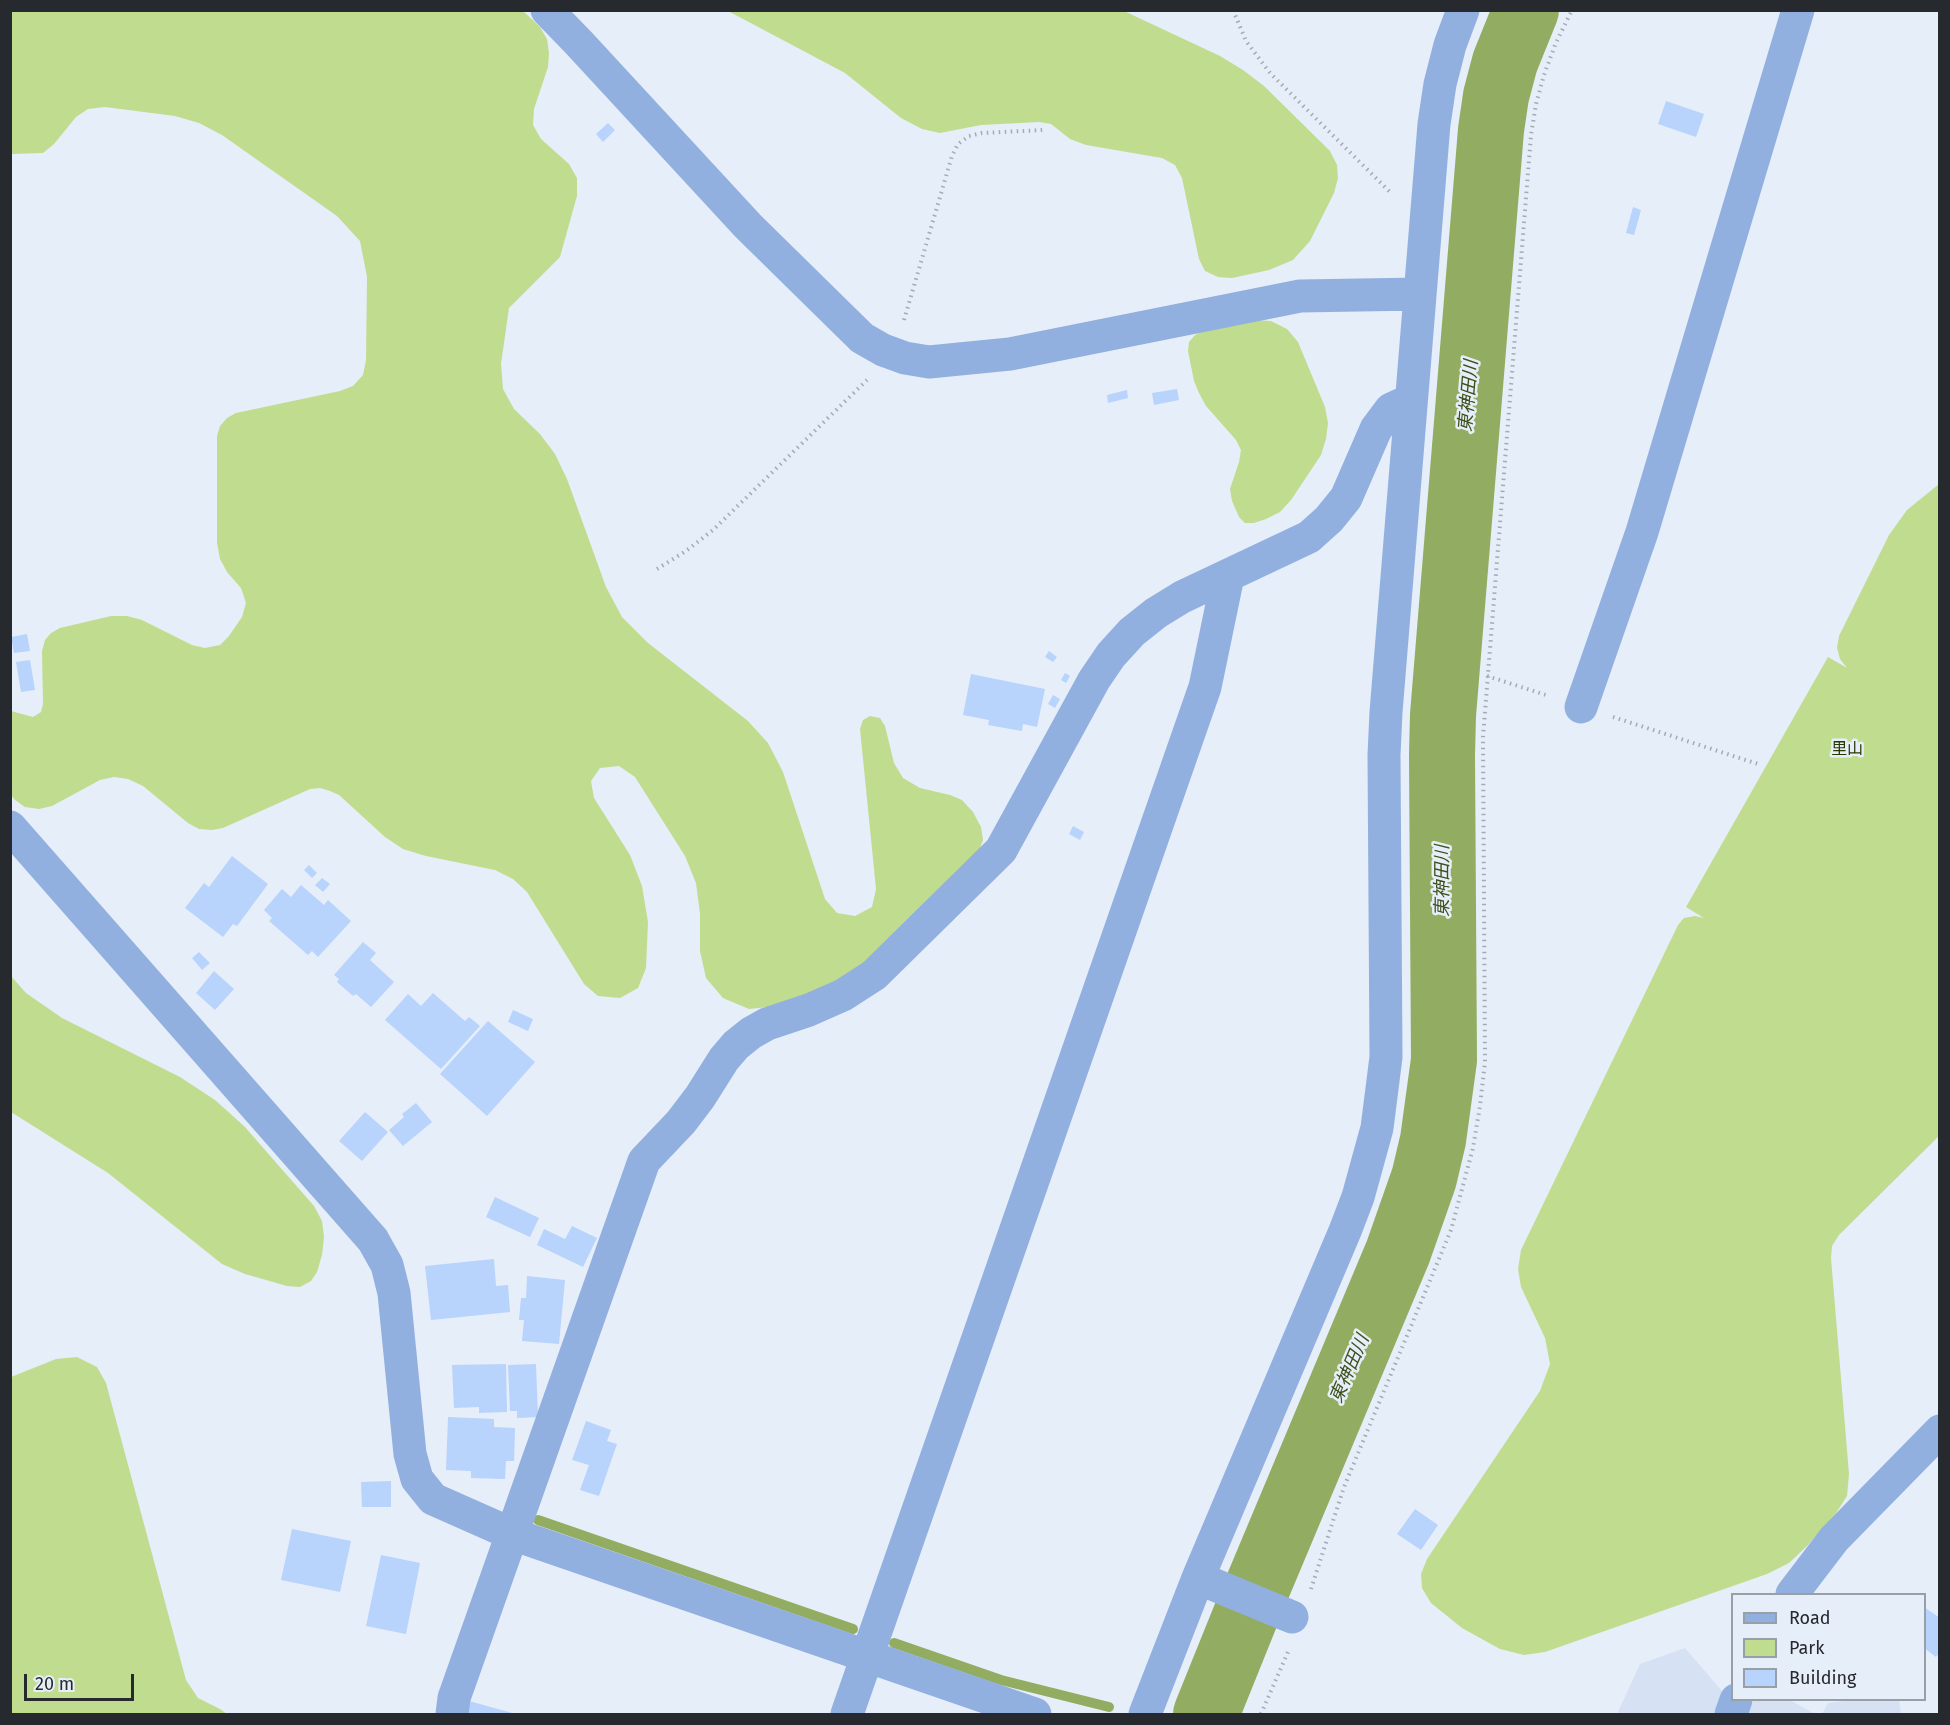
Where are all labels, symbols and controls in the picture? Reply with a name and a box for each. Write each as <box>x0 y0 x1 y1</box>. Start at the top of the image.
water label: 東神田川 <box>1455 359 1483 433</box>
park label: 里山 <box>1831 740 1863 760</box>
water label: 東神田川 <box>1432 845 1454 917</box>
water label: 東神田川 <box>1326 1332 1374 1406</box>
legend <box>1731 1593 1926 1701</box>
text: Road <box>1789 1607 1831 1629</box>
text: Park <box>1789 1637 1824 1659</box>
scale bar <box>27 1662 136 1700</box>
text: Building <box>1789 1667 1856 1689</box>
text: 20 m <box>35 1673 74 1695</box>

